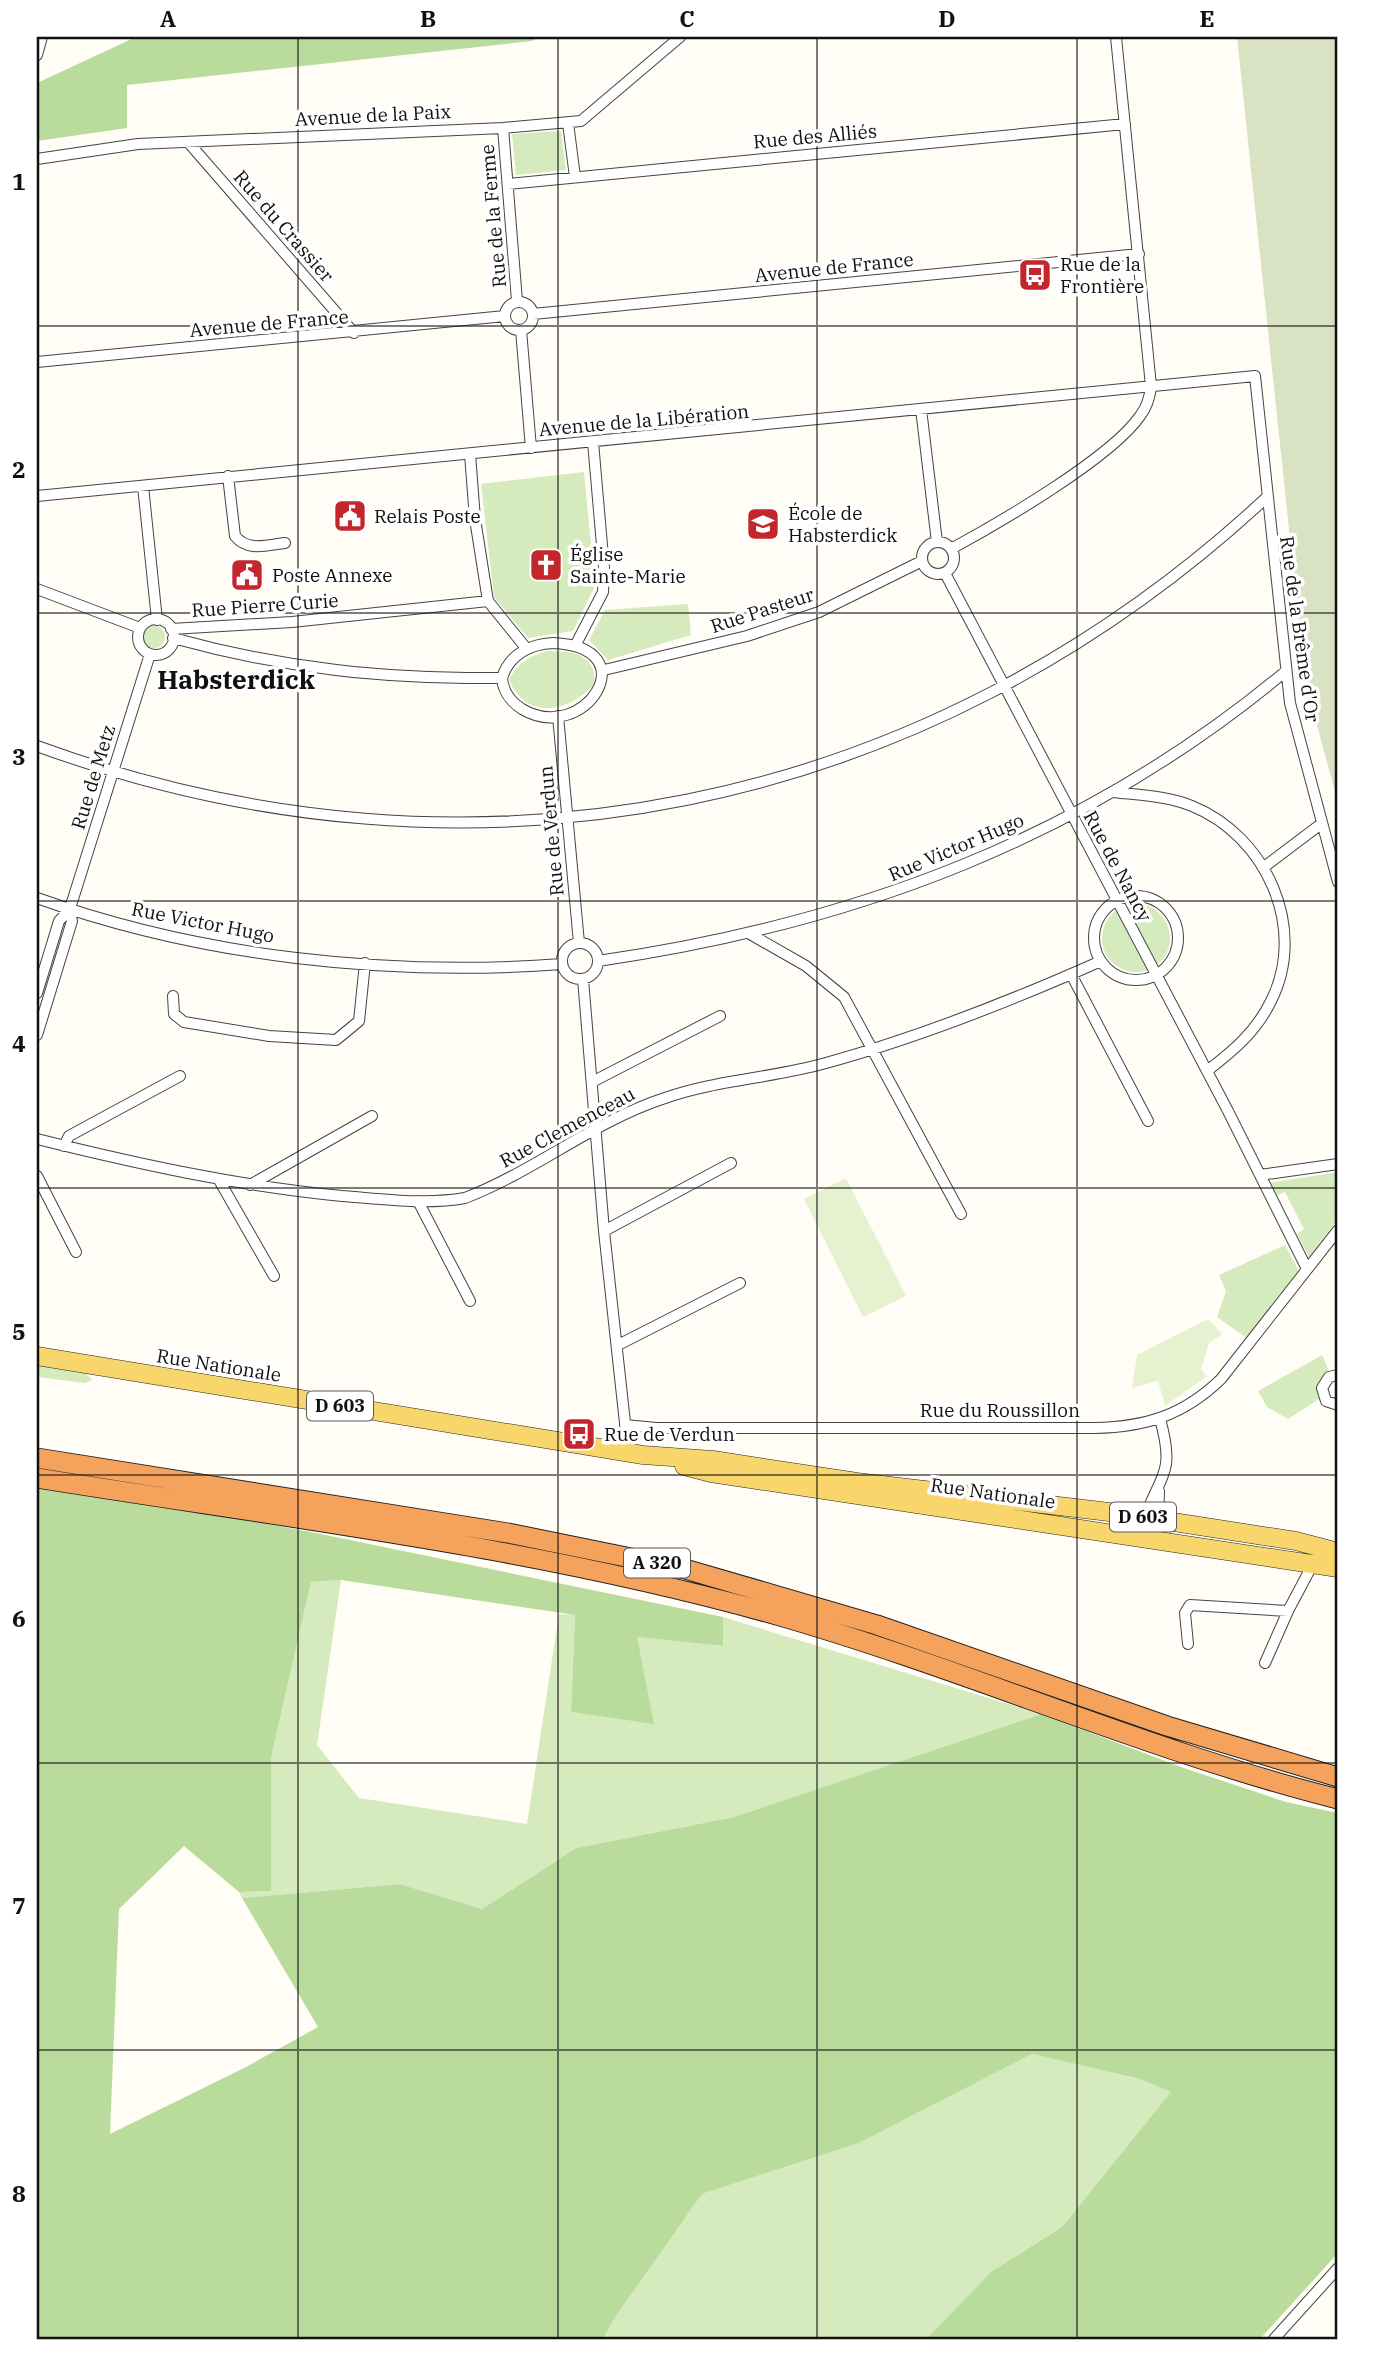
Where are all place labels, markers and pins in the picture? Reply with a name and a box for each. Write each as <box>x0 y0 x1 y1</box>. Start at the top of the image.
place label: Rue de la Frontière <box>1060 252 1144 298</box>
bus stop icon: Rue de la Frontière <box>1016 256 1054 294</box>
public building icon: Relais Poste <box>331 497 369 535</box>
place label: École de Habsterdick <box>788 501 897 547</box>
place label: Relais Poste <box>374 504 481 528</box>
school or university icon: École de Habsterdick <box>744 505 782 543</box>
place label: Église Sainte-Marie <box>570 542 686 588</box>
church icon: Église Sainte-Marie <box>527 546 565 584</box>
public building icon: Poste Annexe <box>228 556 266 594</box>
place label: Poste Annexe <box>272 563 392 587</box>
bus stop icon: Rue de Verdun <box>560 1415 598 1453</box>
place label: Rue de Verdun <box>604 1422 735 1446</box>

